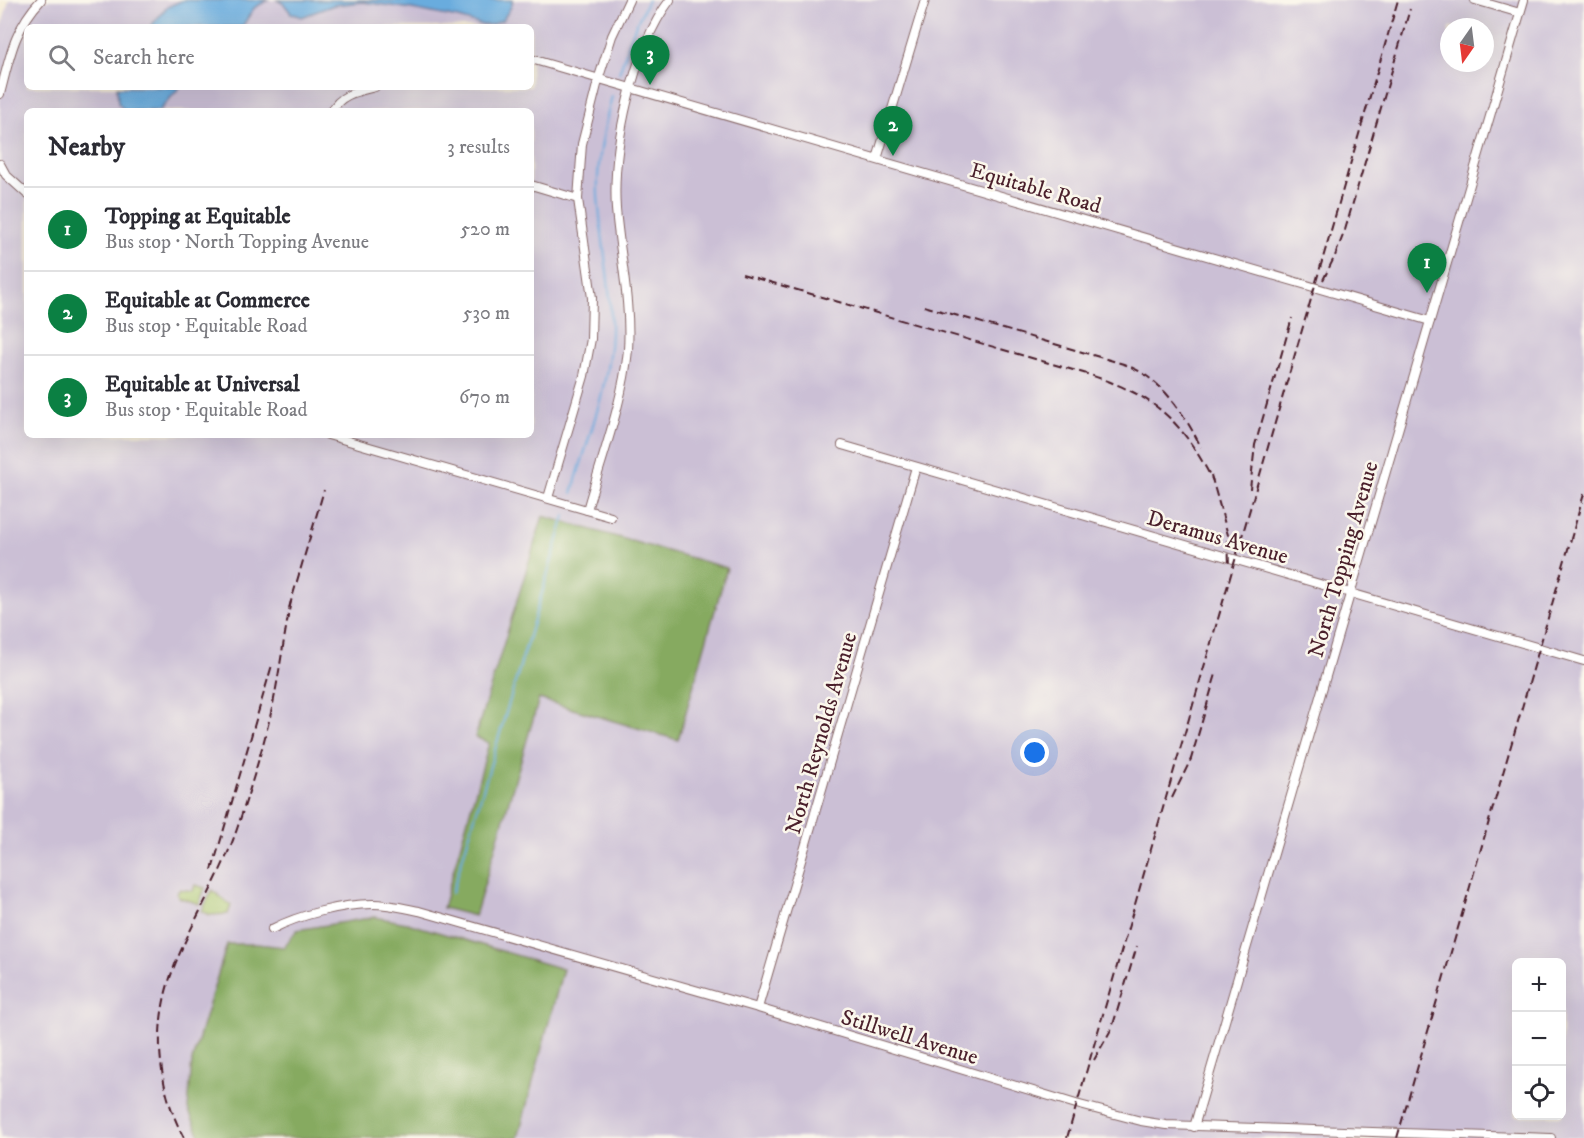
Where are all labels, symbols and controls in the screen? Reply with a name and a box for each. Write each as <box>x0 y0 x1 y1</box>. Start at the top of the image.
north arrow <box>1440 18 1494 72</box>
search box <box>24 24 534 90</box>
pin: 3 <box>630 36 670 85</box>
icon: search <box>45 41 78 74</box>
text: Search here <box>93 44 195 71</box>
pin: 2 <box>874 106 912 156</box>
text: Nearby <box>48 131 125 164</box>
text: 3 results <box>447 135 510 160</box>
street label: Equitable Road <box>967 157 1104 220</box>
text: Topping at Equitable <box>105 203 291 230</box>
text: 1 <box>64 217 71 242</box>
text: 520 m <box>460 217 510 242</box>
text: Bus stop · North Topping Avenue <box>105 230 369 255</box>
pin: 1 <box>1408 244 1446 293</box>
text: Equitable at Commerce <box>105 287 310 314</box>
text: 2 <box>63 301 72 326</box>
text: 530 m <box>463 301 510 326</box>
text: Bus stop · Equitable Road <box>105 314 307 339</box>
text: Equitable at Universal <box>105 371 300 398</box>
text: 3 <box>64 385 71 410</box>
text: 670 m <box>459 385 510 410</box>
text: Bus stop · Equitable Road <box>105 398 307 423</box>
street label: North Topping Avenue <box>1303 458 1384 661</box>
street label: Deramus Avenue <box>1144 504 1291 570</box>
street label: North Reynolds Avenue <box>780 629 863 838</box>
your location <box>1020 738 1049 767</box>
map controls <box>1512 958 1566 1120</box>
button: + <box>1512 958 1566 1012</box>
street label: Stillwell Avenue <box>838 1004 981 1071</box>
button: − <box>1512 1012 1566 1066</box>
button: locate <box>1512 1066 1566 1120</box>

